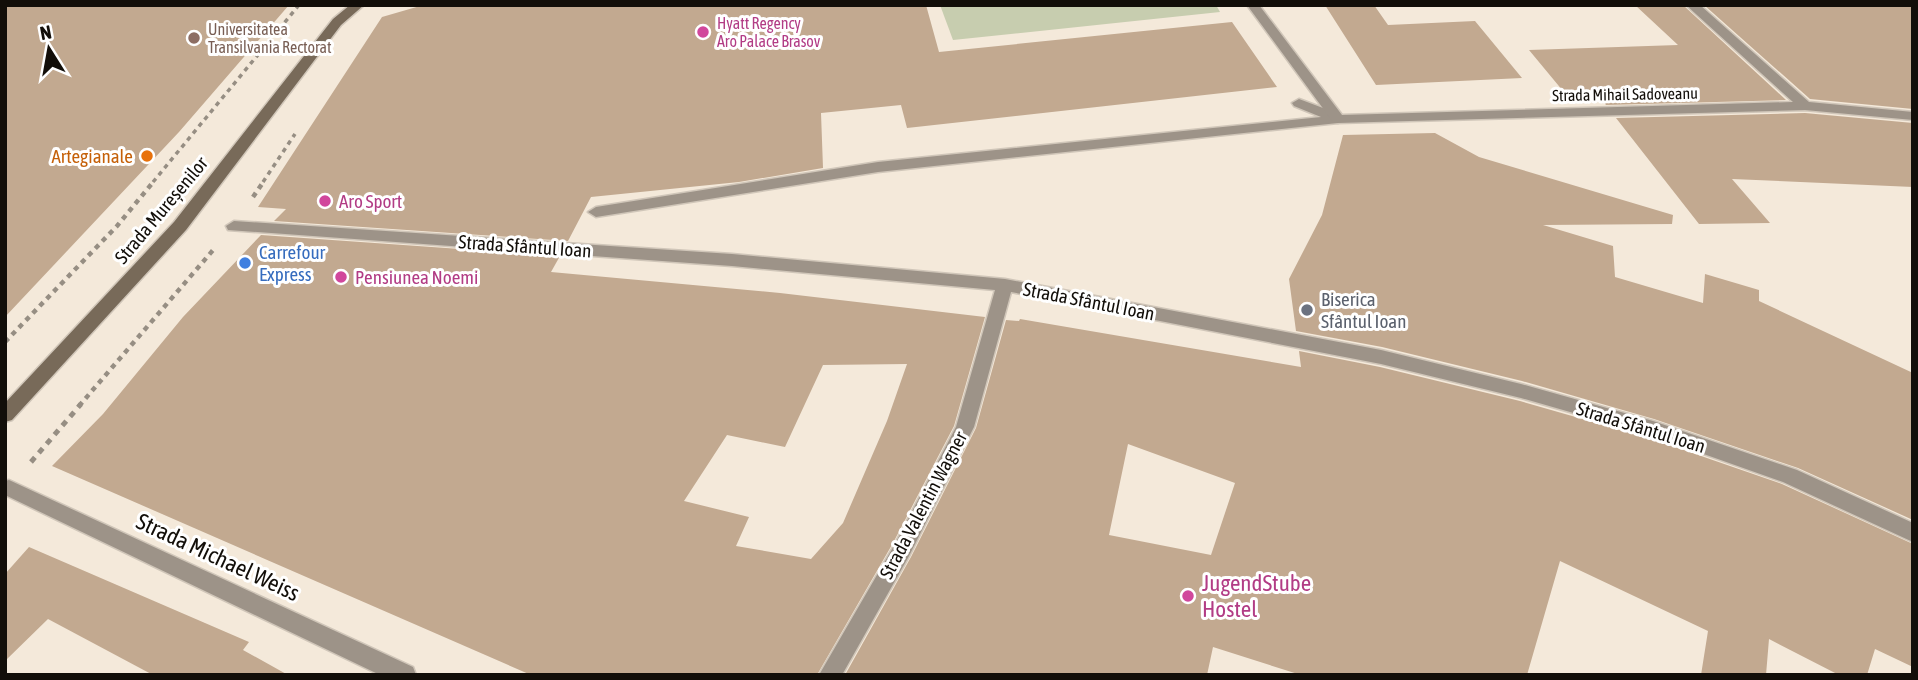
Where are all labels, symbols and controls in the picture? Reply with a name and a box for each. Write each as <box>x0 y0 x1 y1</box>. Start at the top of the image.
north arrow <box>14 14 84 84</box>
place label: Hyatt Regency Aro Palace Brasov <box>717 14 821 50</box>
text: N <box>38 20 53 44</box>
place label: Universitatea Transilvania Rectorat <box>208 20 332 56</box>
marker: Hyatt Regency Aro Palace Brasov <box>695 24 711 40</box>
marker: Universitatea Transilvania Rectorat <box>186 30 202 46</box>
street label: Strada Mihail Sadoveanu <box>1552 84 1698 104</box>
place label: Artegianale <box>51 145 133 167</box>
marker: Artegianale <box>139 148 155 164</box>
street label: Strada Mureșenilor <box>110 152 212 268</box>
place label: Aro Sport <box>339 190 402 212</box>
marker: Aro Sport <box>317 193 333 209</box>
street label: Strada Sfântul Ioan <box>458 230 592 262</box>
place label: Carrefour Express <box>259 241 326 285</box>
marker: Carrefour Express <box>237 255 253 271</box>
place label: Pensiunea Noemi <box>355 266 478 288</box>
marker: Pensiunea Noemi <box>333 269 349 285</box>
street label: Strada Sfântul Ioan <box>1021 277 1157 325</box>
place label: Biserica Sfântul Ioan <box>1321 288 1406 332</box>
marker: Biserica Sfântul Ioan <box>1299 302 1315 318</box>
street label: Strada Sfântul Ioan <box>1574 397 1708 457</box>
street label: Strada Valentin Wagner <box>875 427 971 582</box>
street label: Strada Michael Weiss <box>132 508 304 606</box>
place label: JugendStube Hostel <box>1202 570 1311 622</box>
marker: JugendStube Hostel <box>1180 588 1196 604</box>

